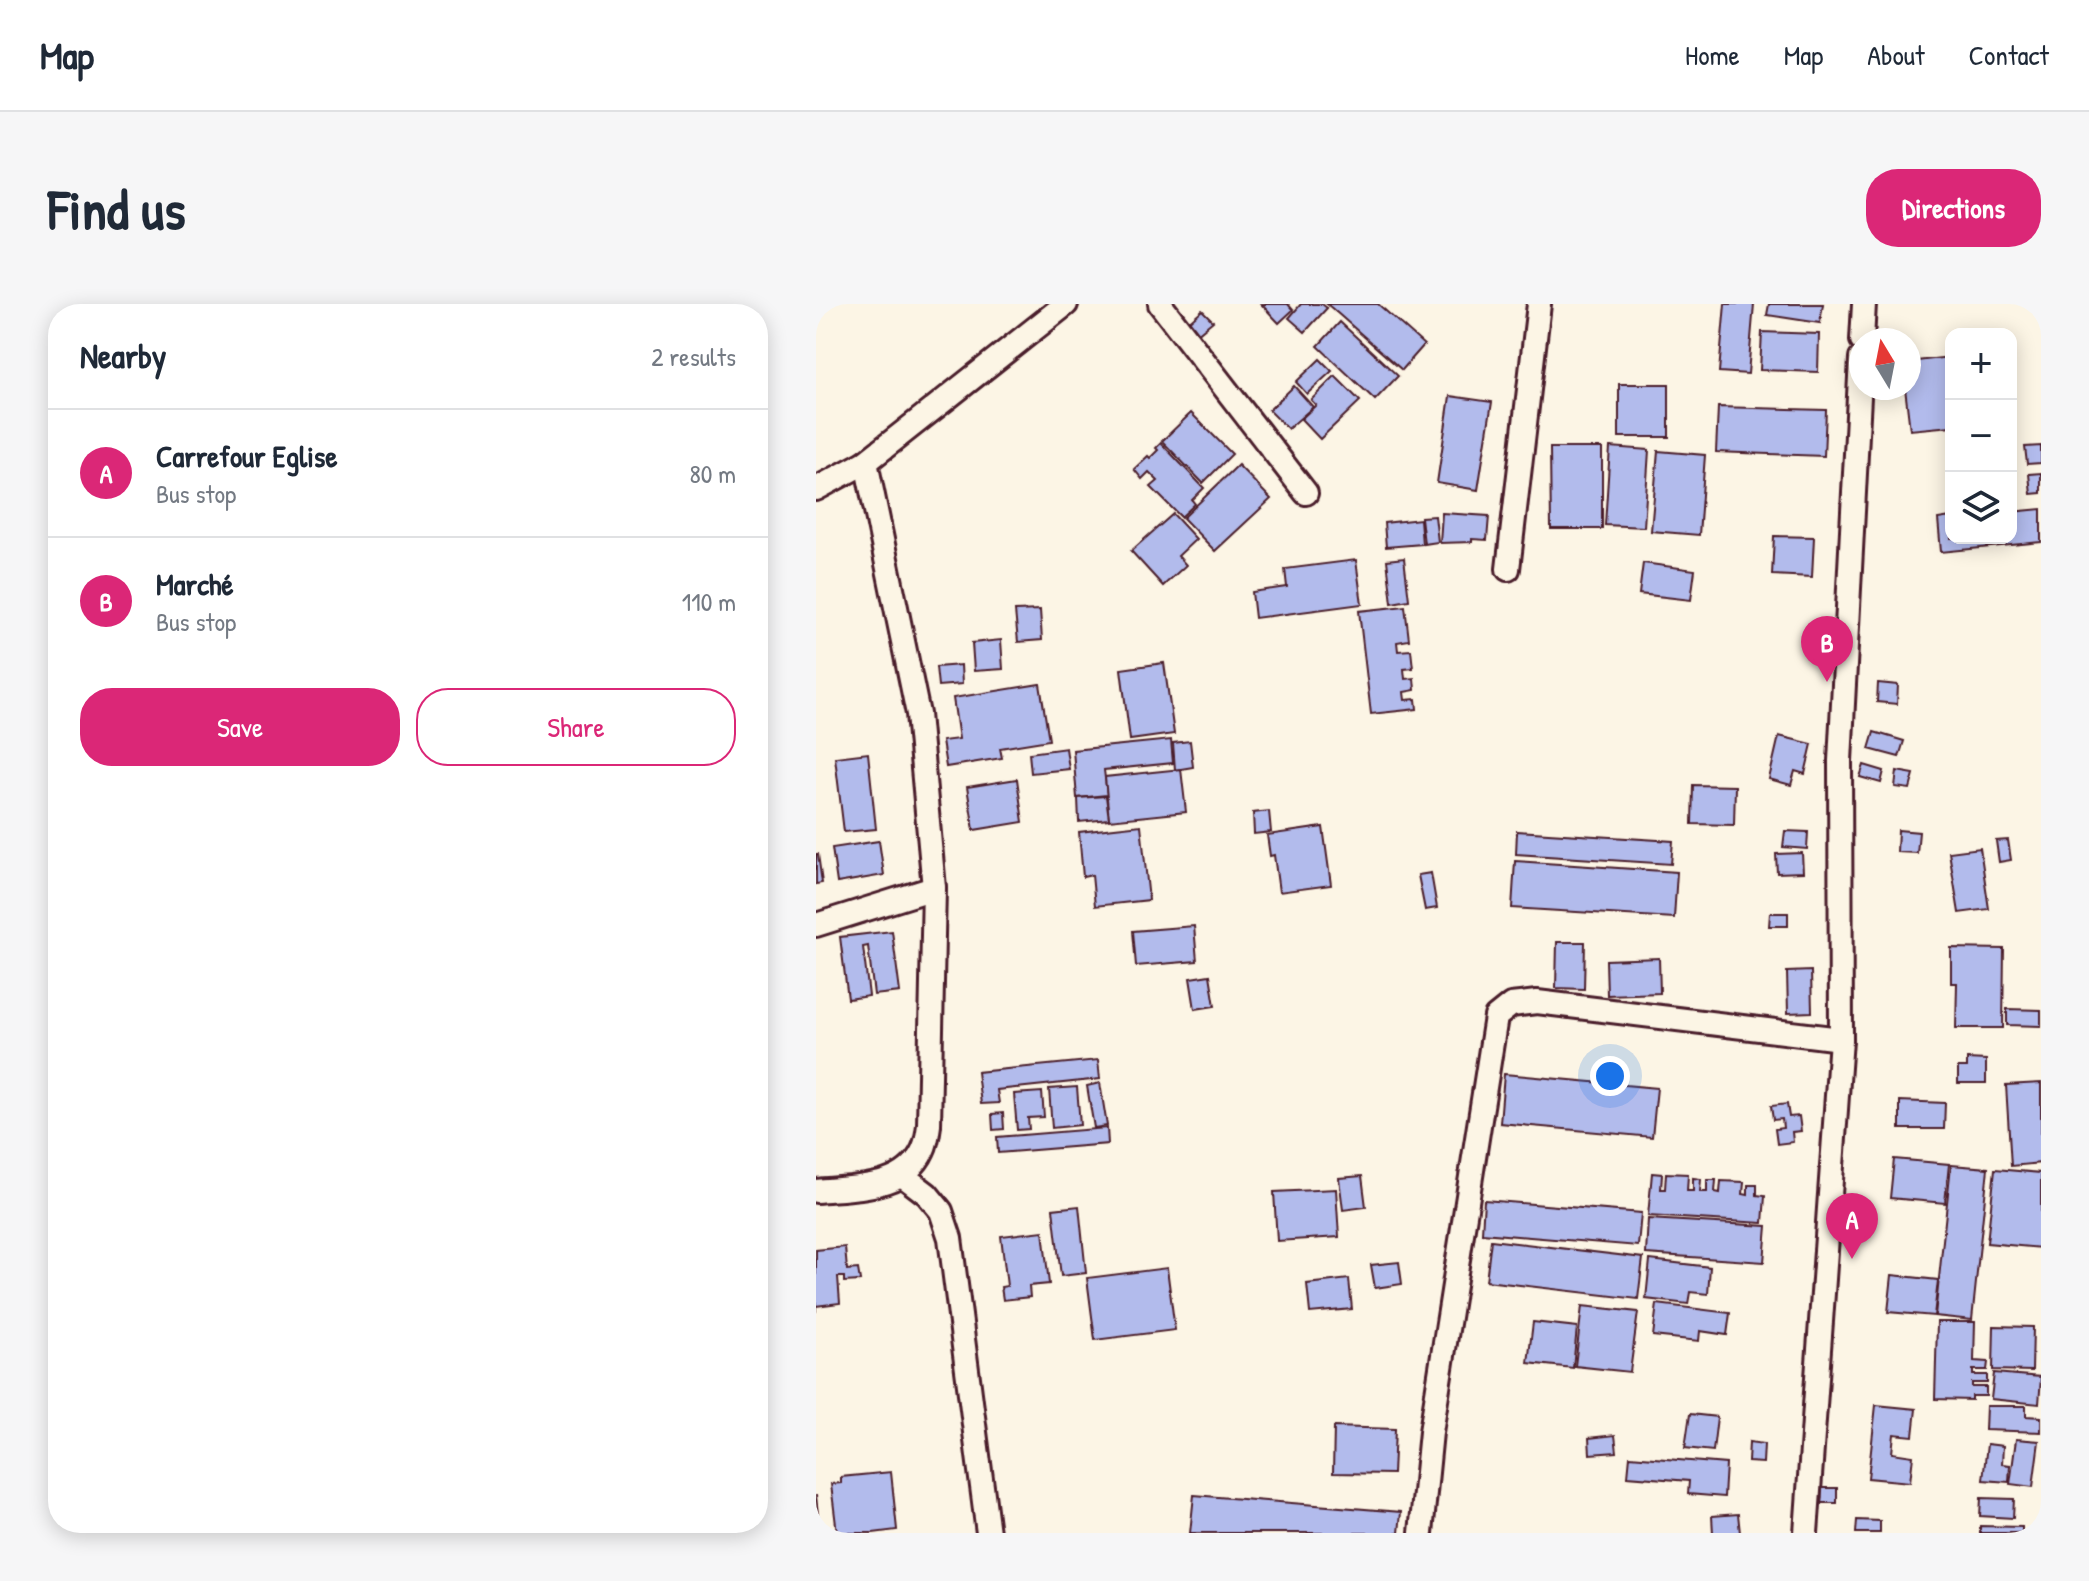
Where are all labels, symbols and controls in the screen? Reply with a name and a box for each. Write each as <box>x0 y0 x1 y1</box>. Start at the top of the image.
text: Map <box>40 29 94 81</box>
text: Home <box>1685 36 1740 74</box>
text: Map <box>1784 36 1823 74</box>
text: About <box>1867 36 1925 74</box>
text: Contact <box>1969 36 2049 74</box>
button: Directions <box>1866 169 2041 247</box>
text: Find us <box>48 171 186 246</box>
north arrow <box>1849 328 1921 400</box>
map controls <box>1945 328 2017 544</box>
button: + <box>1945 328 2017 400</box>
text: Nearby <box>80 333 166 379</box>
text: 2 results <box>651 339 736 374</box>
button: − <box>1945 400 2017 472</box>
text: Carrefour Eglise <box>156 436 337 476</box>
text: A <box>100 456 112 491</box>
text: 80 m <box>689 456 736 491</box>
button: layers <box>1945 472 2017 544</box>
text: Bus stop <box>156 476 236 511</box>
text: Marché <box>156 564 233 604</box>
text: B <box>99 584 113 619</box>
text: 110 m <box>682 584 736 619</box>
text: Bus stop <box>156 604 236 639</box>
pin: B <box>1801 616 1853 682</box>
button: Save <box>80 688 400 766</box>
button: Share <box>416 688 736 766</box>
your location <box>1590 1056 1630 1096</box>
pin: A <box>1826 1193 1878 1259</box>

